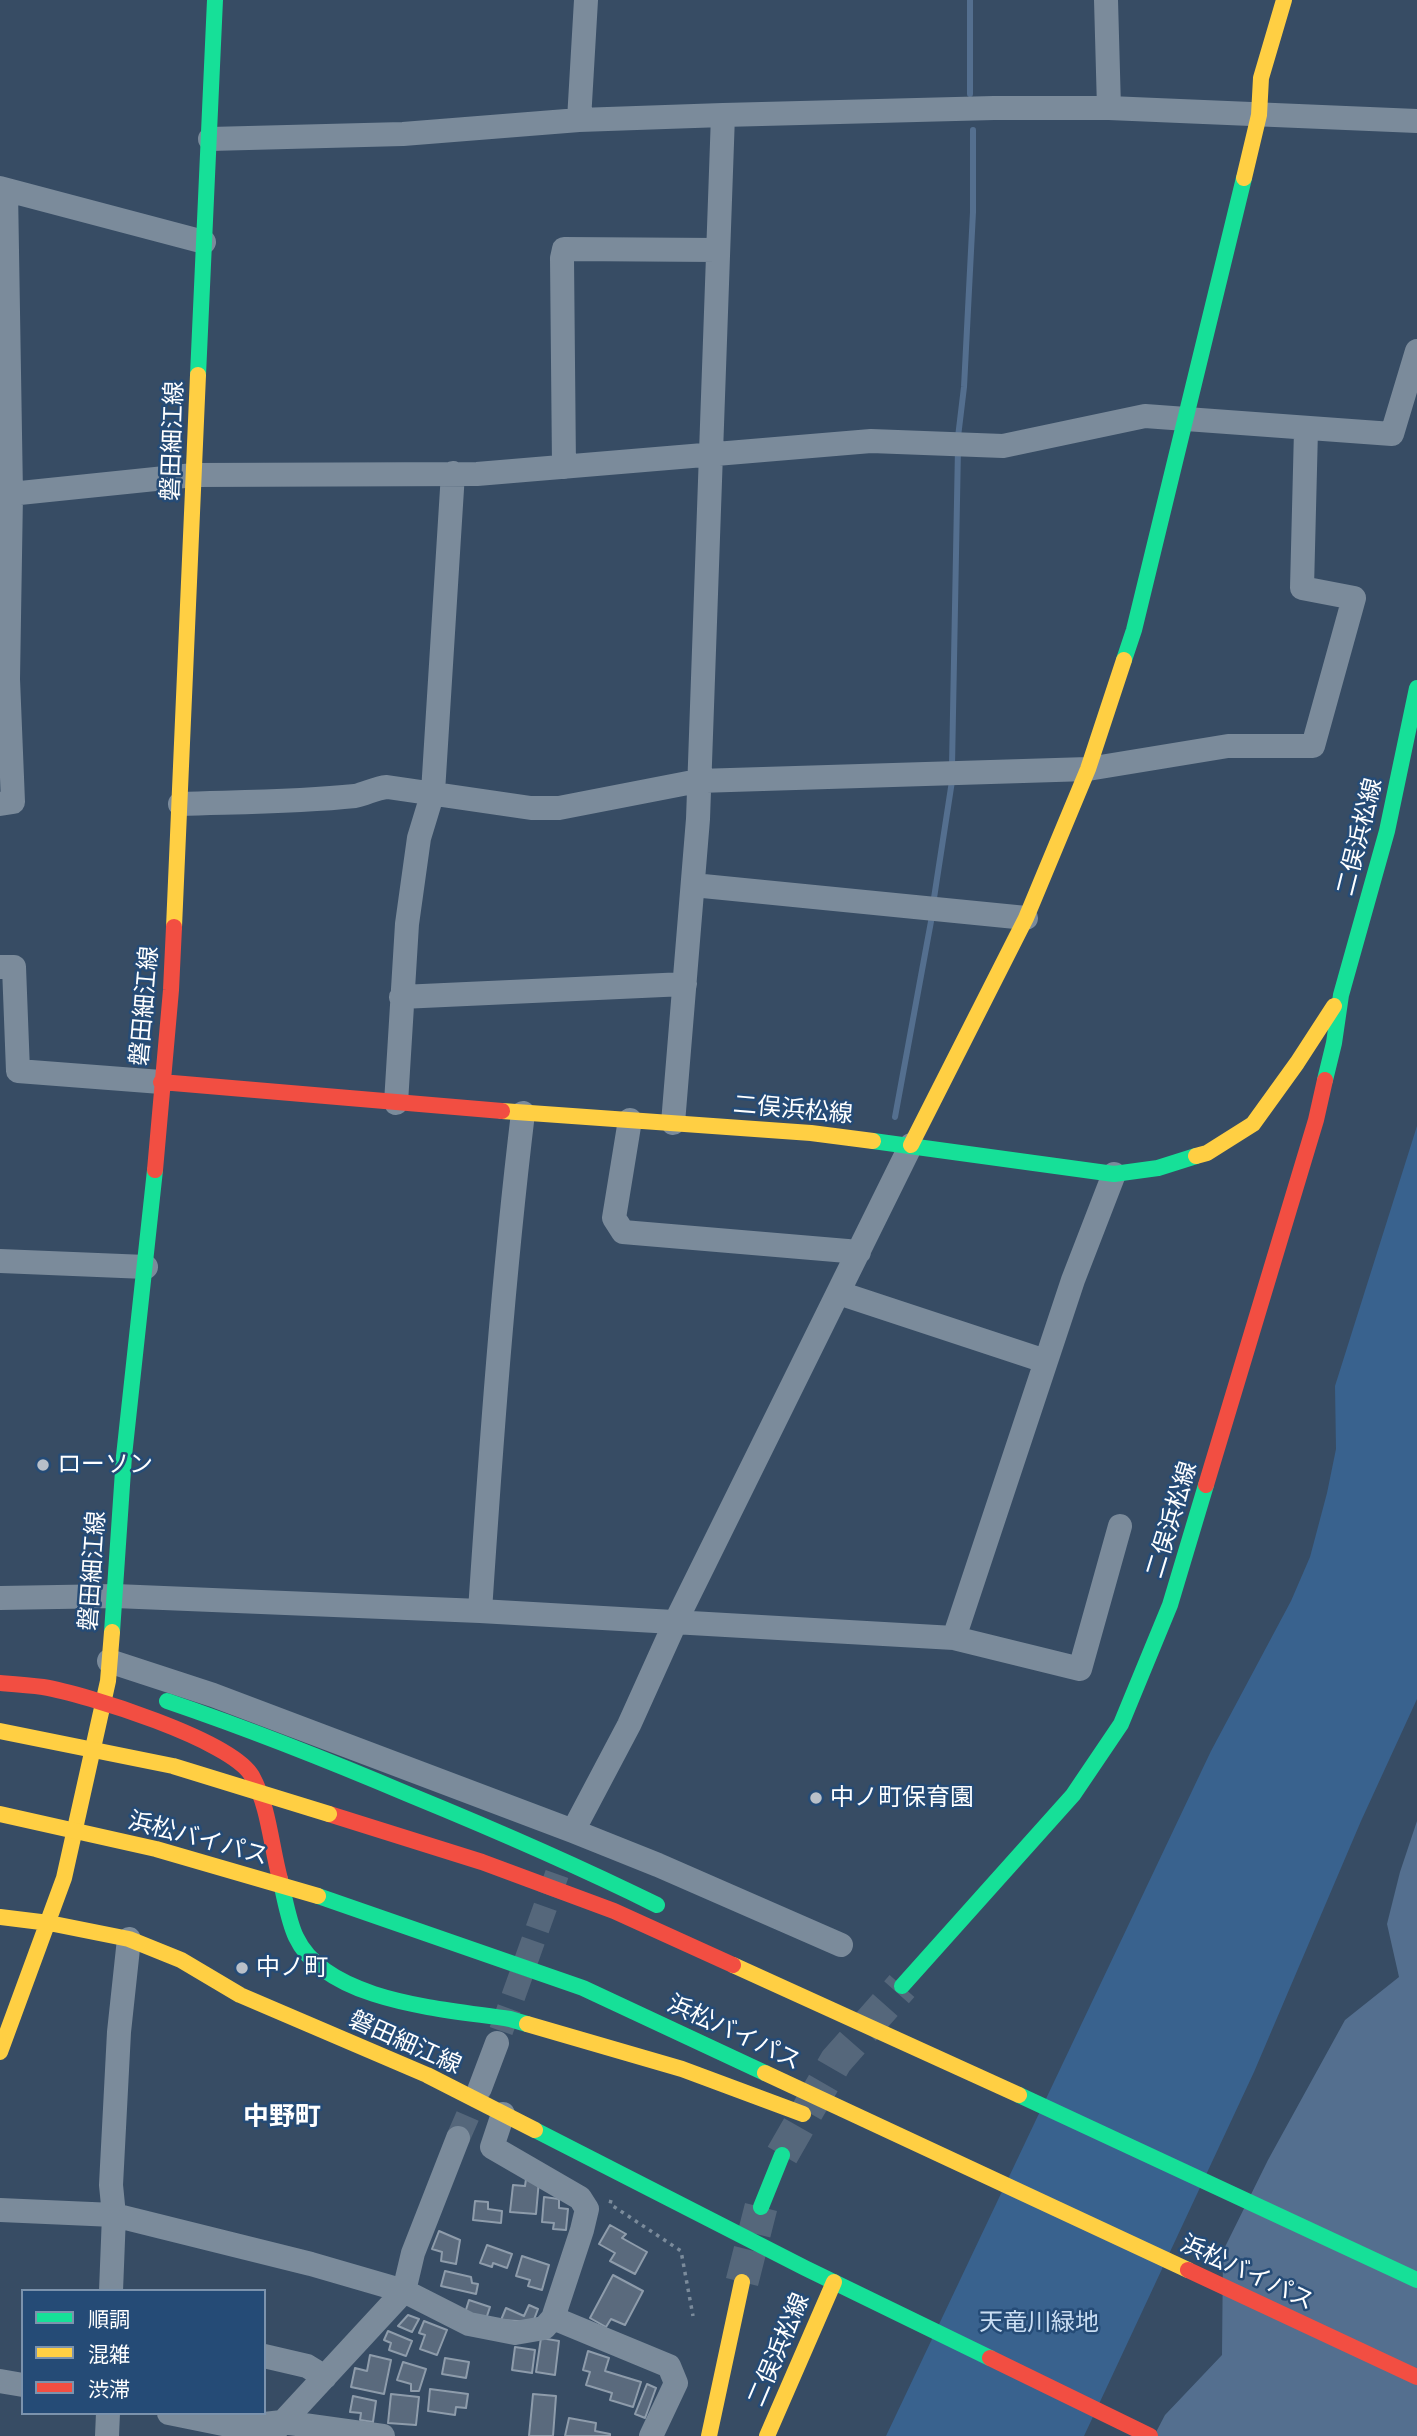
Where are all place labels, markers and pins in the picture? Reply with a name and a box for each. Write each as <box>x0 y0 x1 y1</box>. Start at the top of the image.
place label: ローソン <box>57 1451 153 1479</box>
marker: ローソン <box>35 1457 51 1473</box>
place label: 中ノ町保育園 <box>830 1784 974 1812</box>
marker: 中ノ町保育園 <box>808 1790 824 1806</box>
place label: 中ノ町 <box>256 1954 328 1982</box>
marker: 中ノ町 <box>234 1960 250 1976</box>

